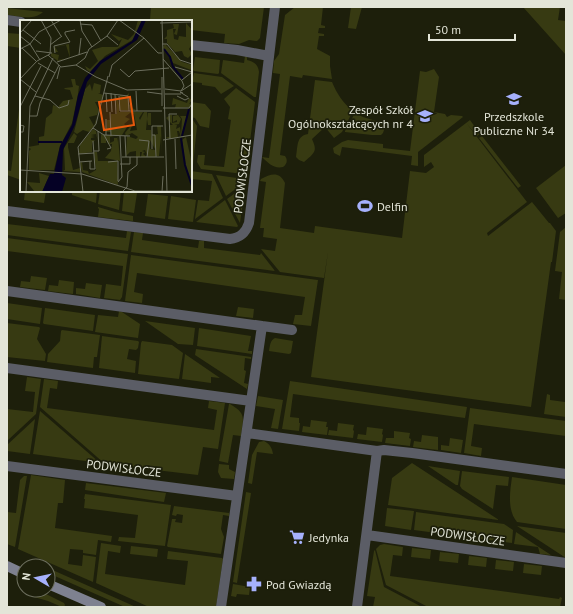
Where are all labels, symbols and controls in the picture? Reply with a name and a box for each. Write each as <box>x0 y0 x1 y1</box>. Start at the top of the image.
scale bar <box>429 16 515 42</box>
inset map <box>20 20 192 192</box>
text: 50 m <box>435 22 461 37</box>
school or university icon: Przedszkole Publiczne Nr 34 <box>505 90 523 108</box>
place label: Zespół Szkół Ogólnokształcących nr 4 <box>288 102 413 131</box>
school or university icon: Zespół Szkół Ogólnokształcących nr 4 <box>416 107 434 125</box>
place label: Przedszkole Publiczne Nr 34 <box>474 109 555 138</box>
street label: PODWISŁOCZE <box>230 138 254 214</box>
sports icon: Delfin <box>356 197 374 215</box>
place label: Delfin <box>377 199 408 214</box>
street label: PODWISŁOCZE <box>86 456 162 480</box>
street label: PODWISŁOCZE <box>430 523 506 549</box>
supermarket icon: Jedynka <box>288 528 306 546</box>
place label: Jedynka <box>308 530 349 545</box>
north arrow <box>16 558 56 598</box>
text: N <box>19 572 34 581</box>
pharmacy icon: Pod Gwiazdą <box>245 575 263 593</box>
place label: Pod Gwiazdą <box>266 577 332 592</box>

